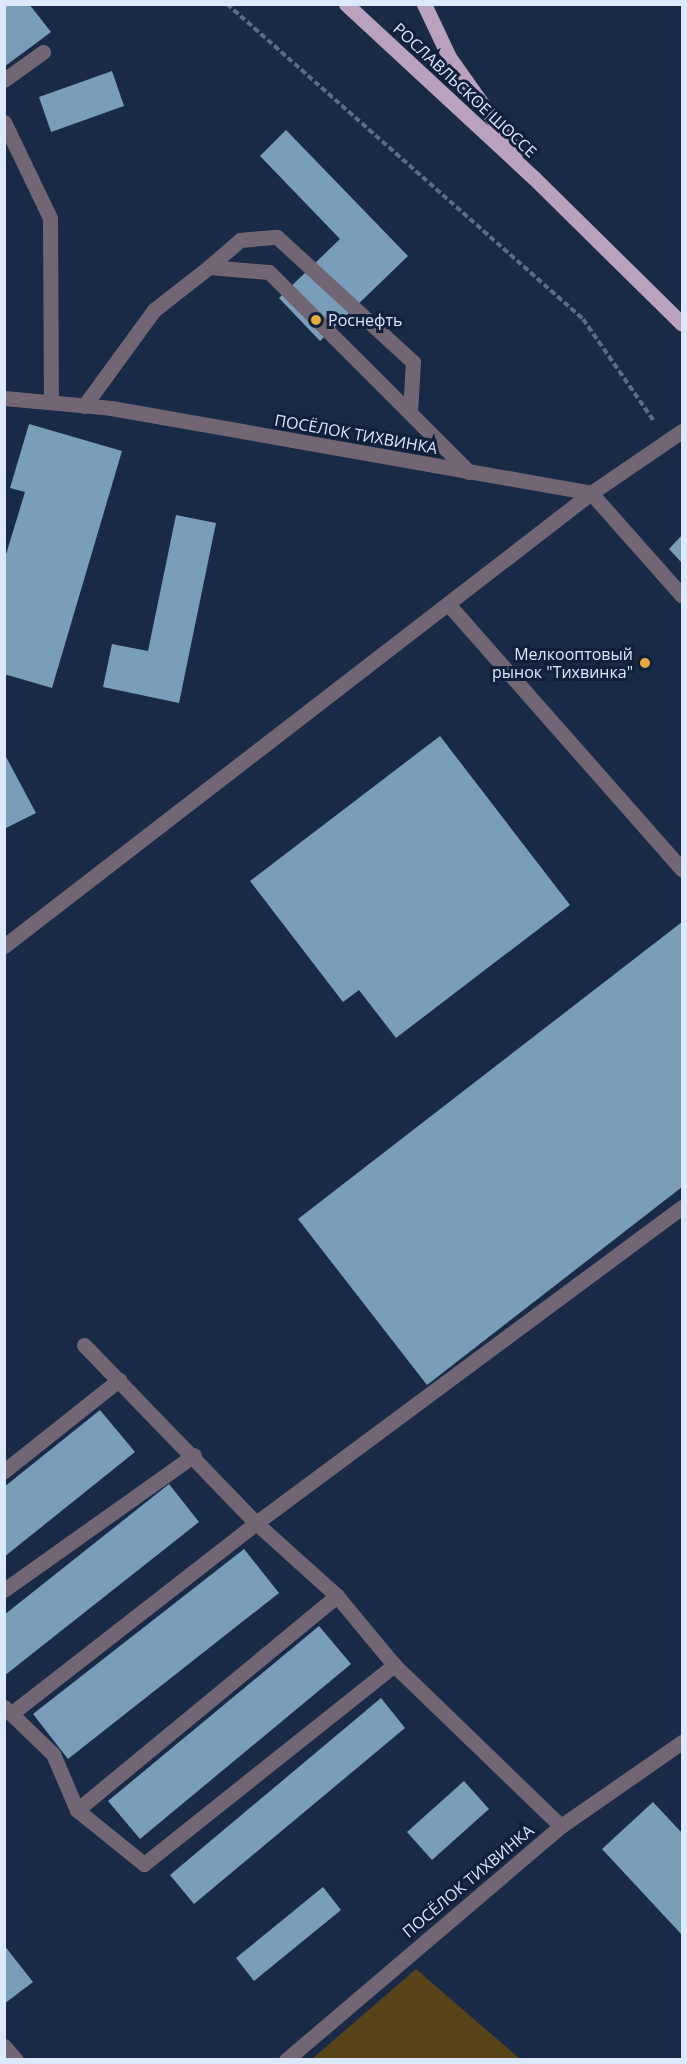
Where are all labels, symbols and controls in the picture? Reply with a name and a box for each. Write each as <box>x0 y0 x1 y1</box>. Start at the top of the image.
street label: РОСЛАВЛЬСКОЕ ШОССЕ <box>389 19 541 161</box>
place label: Роснефть <box>328 310 402 330</box>
marker: Роснефть <box>309 313 323 327</box>
street label: ПОСЁЛОК ТИХВИНКА <box>273 410 439 458</box>
place label: Мелкооптовый рынок "Тихвинка" <box>492 644 633 682</box>
marker: Мелкооптовый рынок "Тихвинка" <box>638 656 652 670</box>
street label: ПОСЁЛОК ТИХВИНКА <box>399 1821 537 1941</box>

